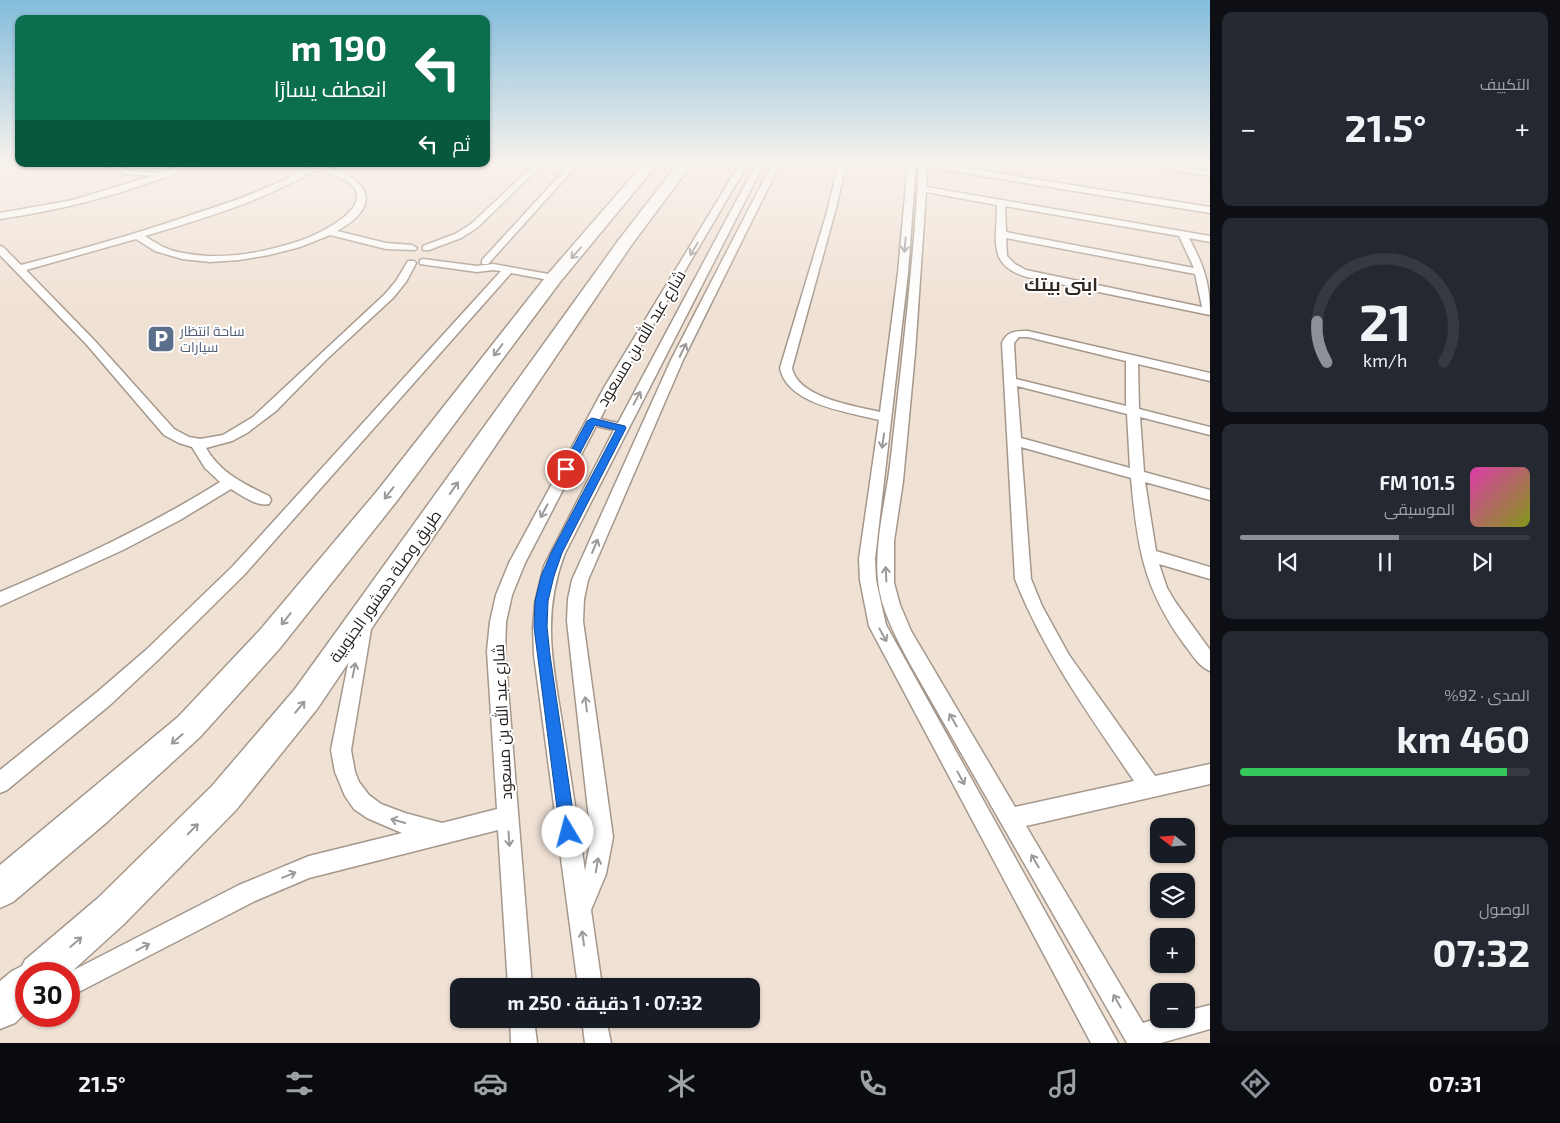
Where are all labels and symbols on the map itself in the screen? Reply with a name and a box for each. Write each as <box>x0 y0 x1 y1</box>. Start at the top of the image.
one-way arrow <box>900 237 910 253</box>
one-way arrow <box>688 241 698 255</box>
one-way arrow <box>570 246 582 259</box>
street label: شارع عبد الله بن مسعود <box>592 266 691 411</box>
district label: ابنى بيتك <box>1024 273 1098 296</box>
place label: ساحة انتظار سيارات <box>179 322 245 355</box>
parking icon: ساحة انتظار سيارات <box>146 324 176 354</box>
one-way arrow <box>678 342 688 357</box>
one-way arrow <box>493 343 503 357</box>
one-way arrow <box>633 391 642 406</box>
one-way arrow <box>878 433 888 449</box>
pin <box>545 448 587 490</box>
one-way arrow <box>448 481 459 495</box>
one-way arrow <box>384 486 394 500</box>
one-way arrow <box>539 504 549 519</box>
street label: طريق وصلة دهشور الجنوبية <box>325 506 446 667</box>
one-way arrow <box>591 539 600 554</box>
one-way arrow <box>881 566 890 582</box>
one-way arrow <box>281 612 292 625</box>
one-way arrow <box>878 628 888 643</box>
street label: شارع عبد الله بن مسعود <box>488 644 518 800</box>
one-way arrow <box>350 663 360 679</box>
one-way arrow <box>580 696 590 712</box>
one-way arrow <box>294 700 306 713</box>
one-way arrow <box>947 714 957 728</box>
one-way arrow <box>170 733 183 744</box>
one-way arrow <box>957 770 966 785</box>
position arrow <box>541 805 593 857</box>
one-way arrow <box>390 815 406 825</box>
north arrow <box>1150 818 1195 862</box>
one-way arrow <box>187 823 199 835</box>
one-way arrow <box>505 830 514 846</box>
one-way arrow <box>1029 854 1039 868</box>
one-way arrow <box>592 858 602 874</box>
one-way arrow <box>281 870 296 880</box>
one-way arrow <box>578 930 588 946</box>
one-way arrow <box>70 936 83 947</box>
one-way arrow <box>135 942 150 951</box>
speed limit sign: 30 <box>15 962 80 1027</box>
one-way arrow <box>1111 994 1121 1008</box>

